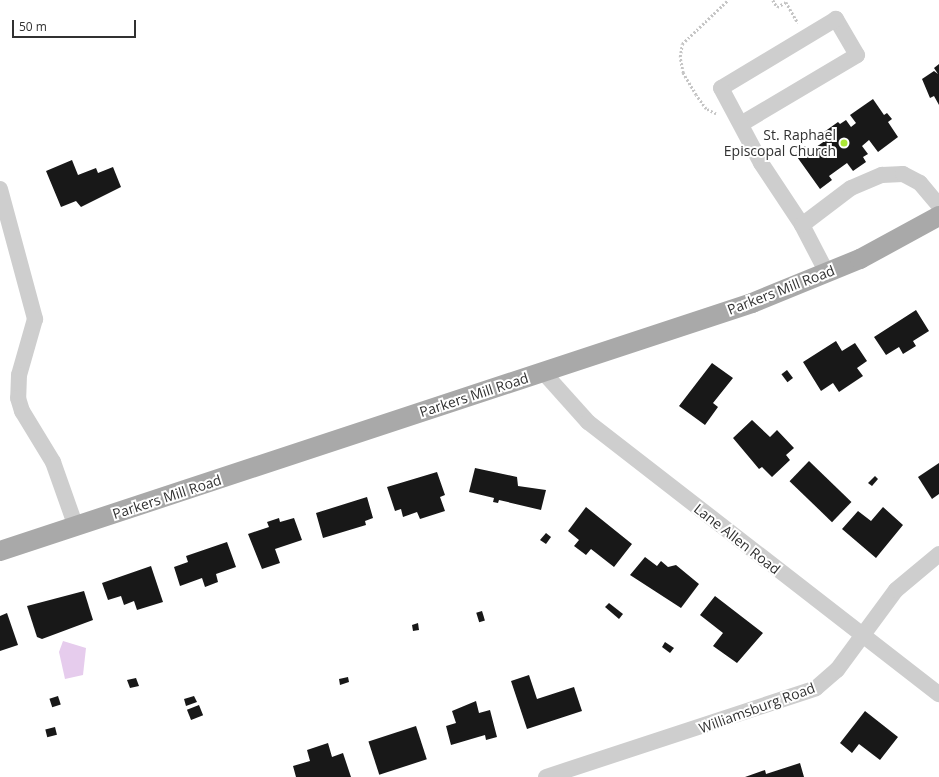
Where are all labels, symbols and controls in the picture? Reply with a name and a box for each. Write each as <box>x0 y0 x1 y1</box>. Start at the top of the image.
scale bar <box>14 12 138 38</box>
text: 50 m <box>19 18 47 35</box>
place label: St. Raphael Episcopal Church <box>724 127 836 160</box>
marker: St. Raphael Episcopal Church <box>839 138 849 148</box>
street label: Parkers Mill Road <box>725 262 837 318</box>
street label: Parkers Mill Road <box>417 369 531 421</box>
street label: Parkers Mill Road <box>110 471 224 523</box>
street label: Lane Allen Road <box>691 500 783 578</box>
street label: Williamsburg Road <box>697 679 817 737</box>

